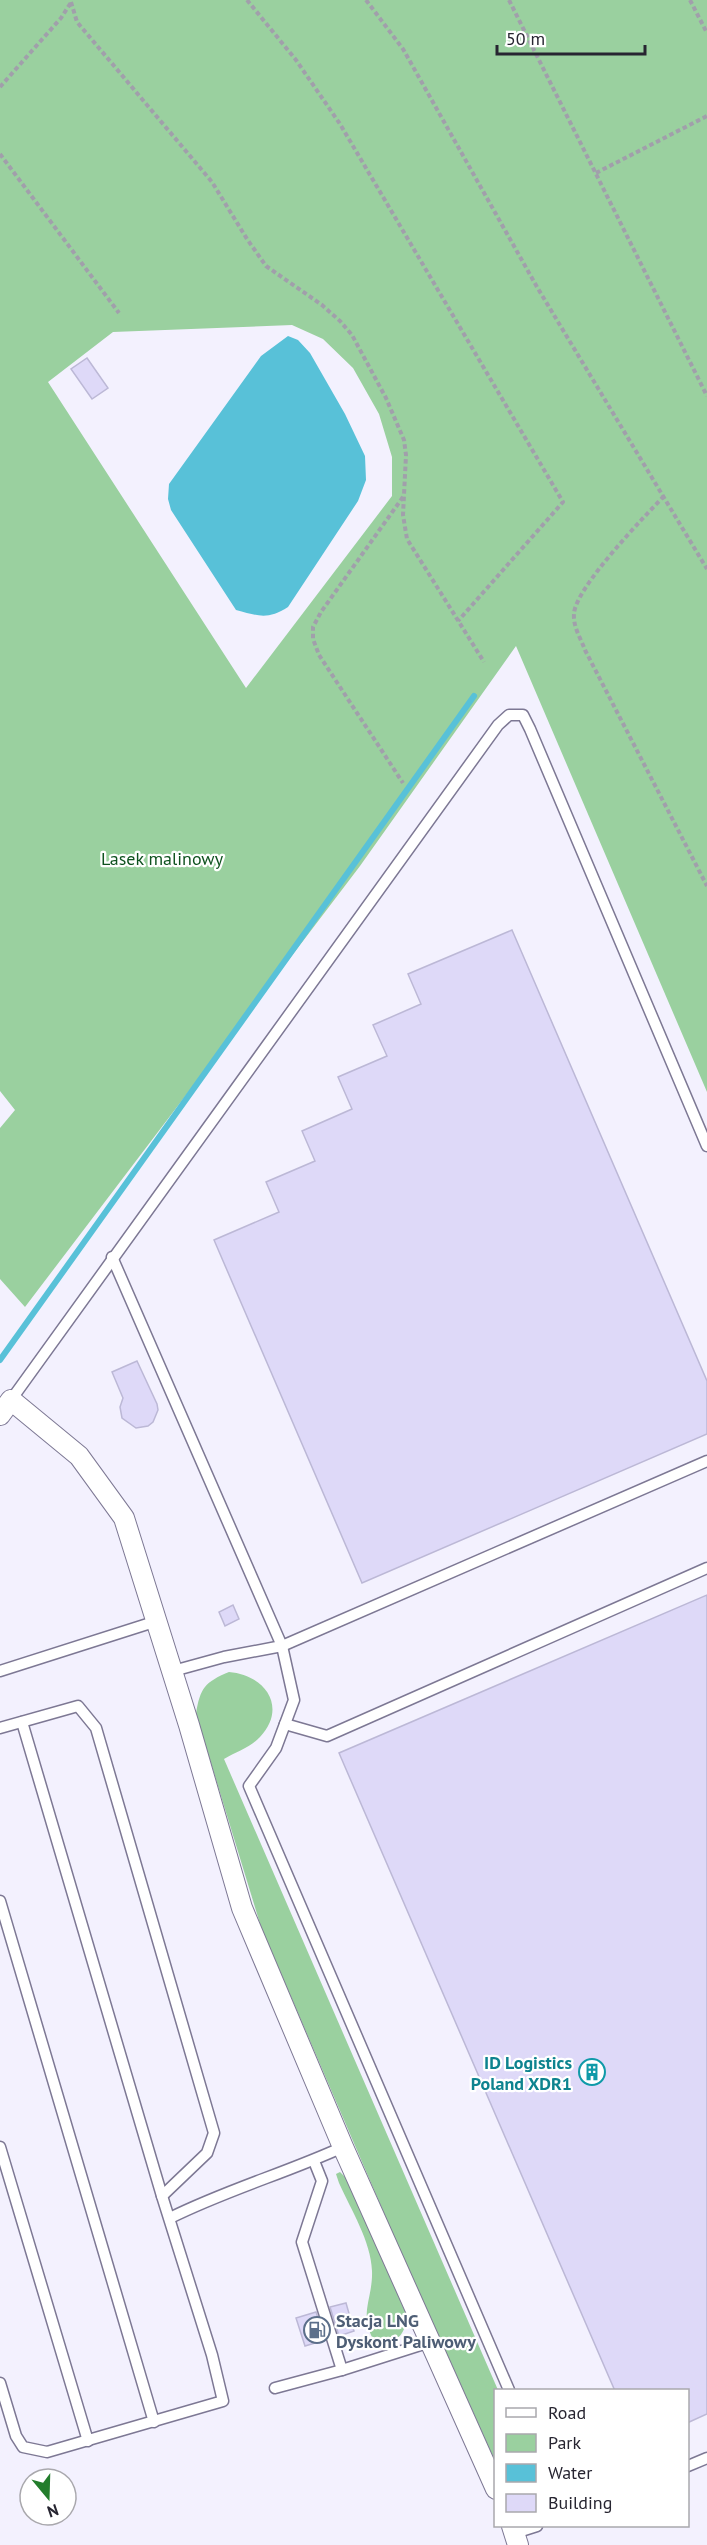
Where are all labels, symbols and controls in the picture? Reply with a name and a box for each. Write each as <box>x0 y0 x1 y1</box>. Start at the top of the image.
scale bar <box>497 18 646 56</box>
text: 50 m <box>506 27 545 50</box>
park label: Lasek malinowy <box>101 847 224 870</box>
place label: ID Logistics Poland XDR1 <box>471 2051 572 2095</box>
building icon: ID Logistics Poland XDR1 <box>577 2057 607 2087</box>
place label: Stacja LNG Dyskont Paliwowy <box>336 2309 476 2353</box>
fuel station icon: Stacja LNG Dyskont Paliwowy <box>302 2315 332 2345</box>
legend <box>494 2389 689 2527</box>
text: Road <box>548 2401 586 2424</box>
text: Park <box>548 2431 581 2454</box>
text: Water <box>548 2461 592 2484</box>
north arrow <box>18 2467 78 2527</box>
text: Building <box>548 2491 612 2514</box>
text: N <box>45 2500 61 2522</box>

